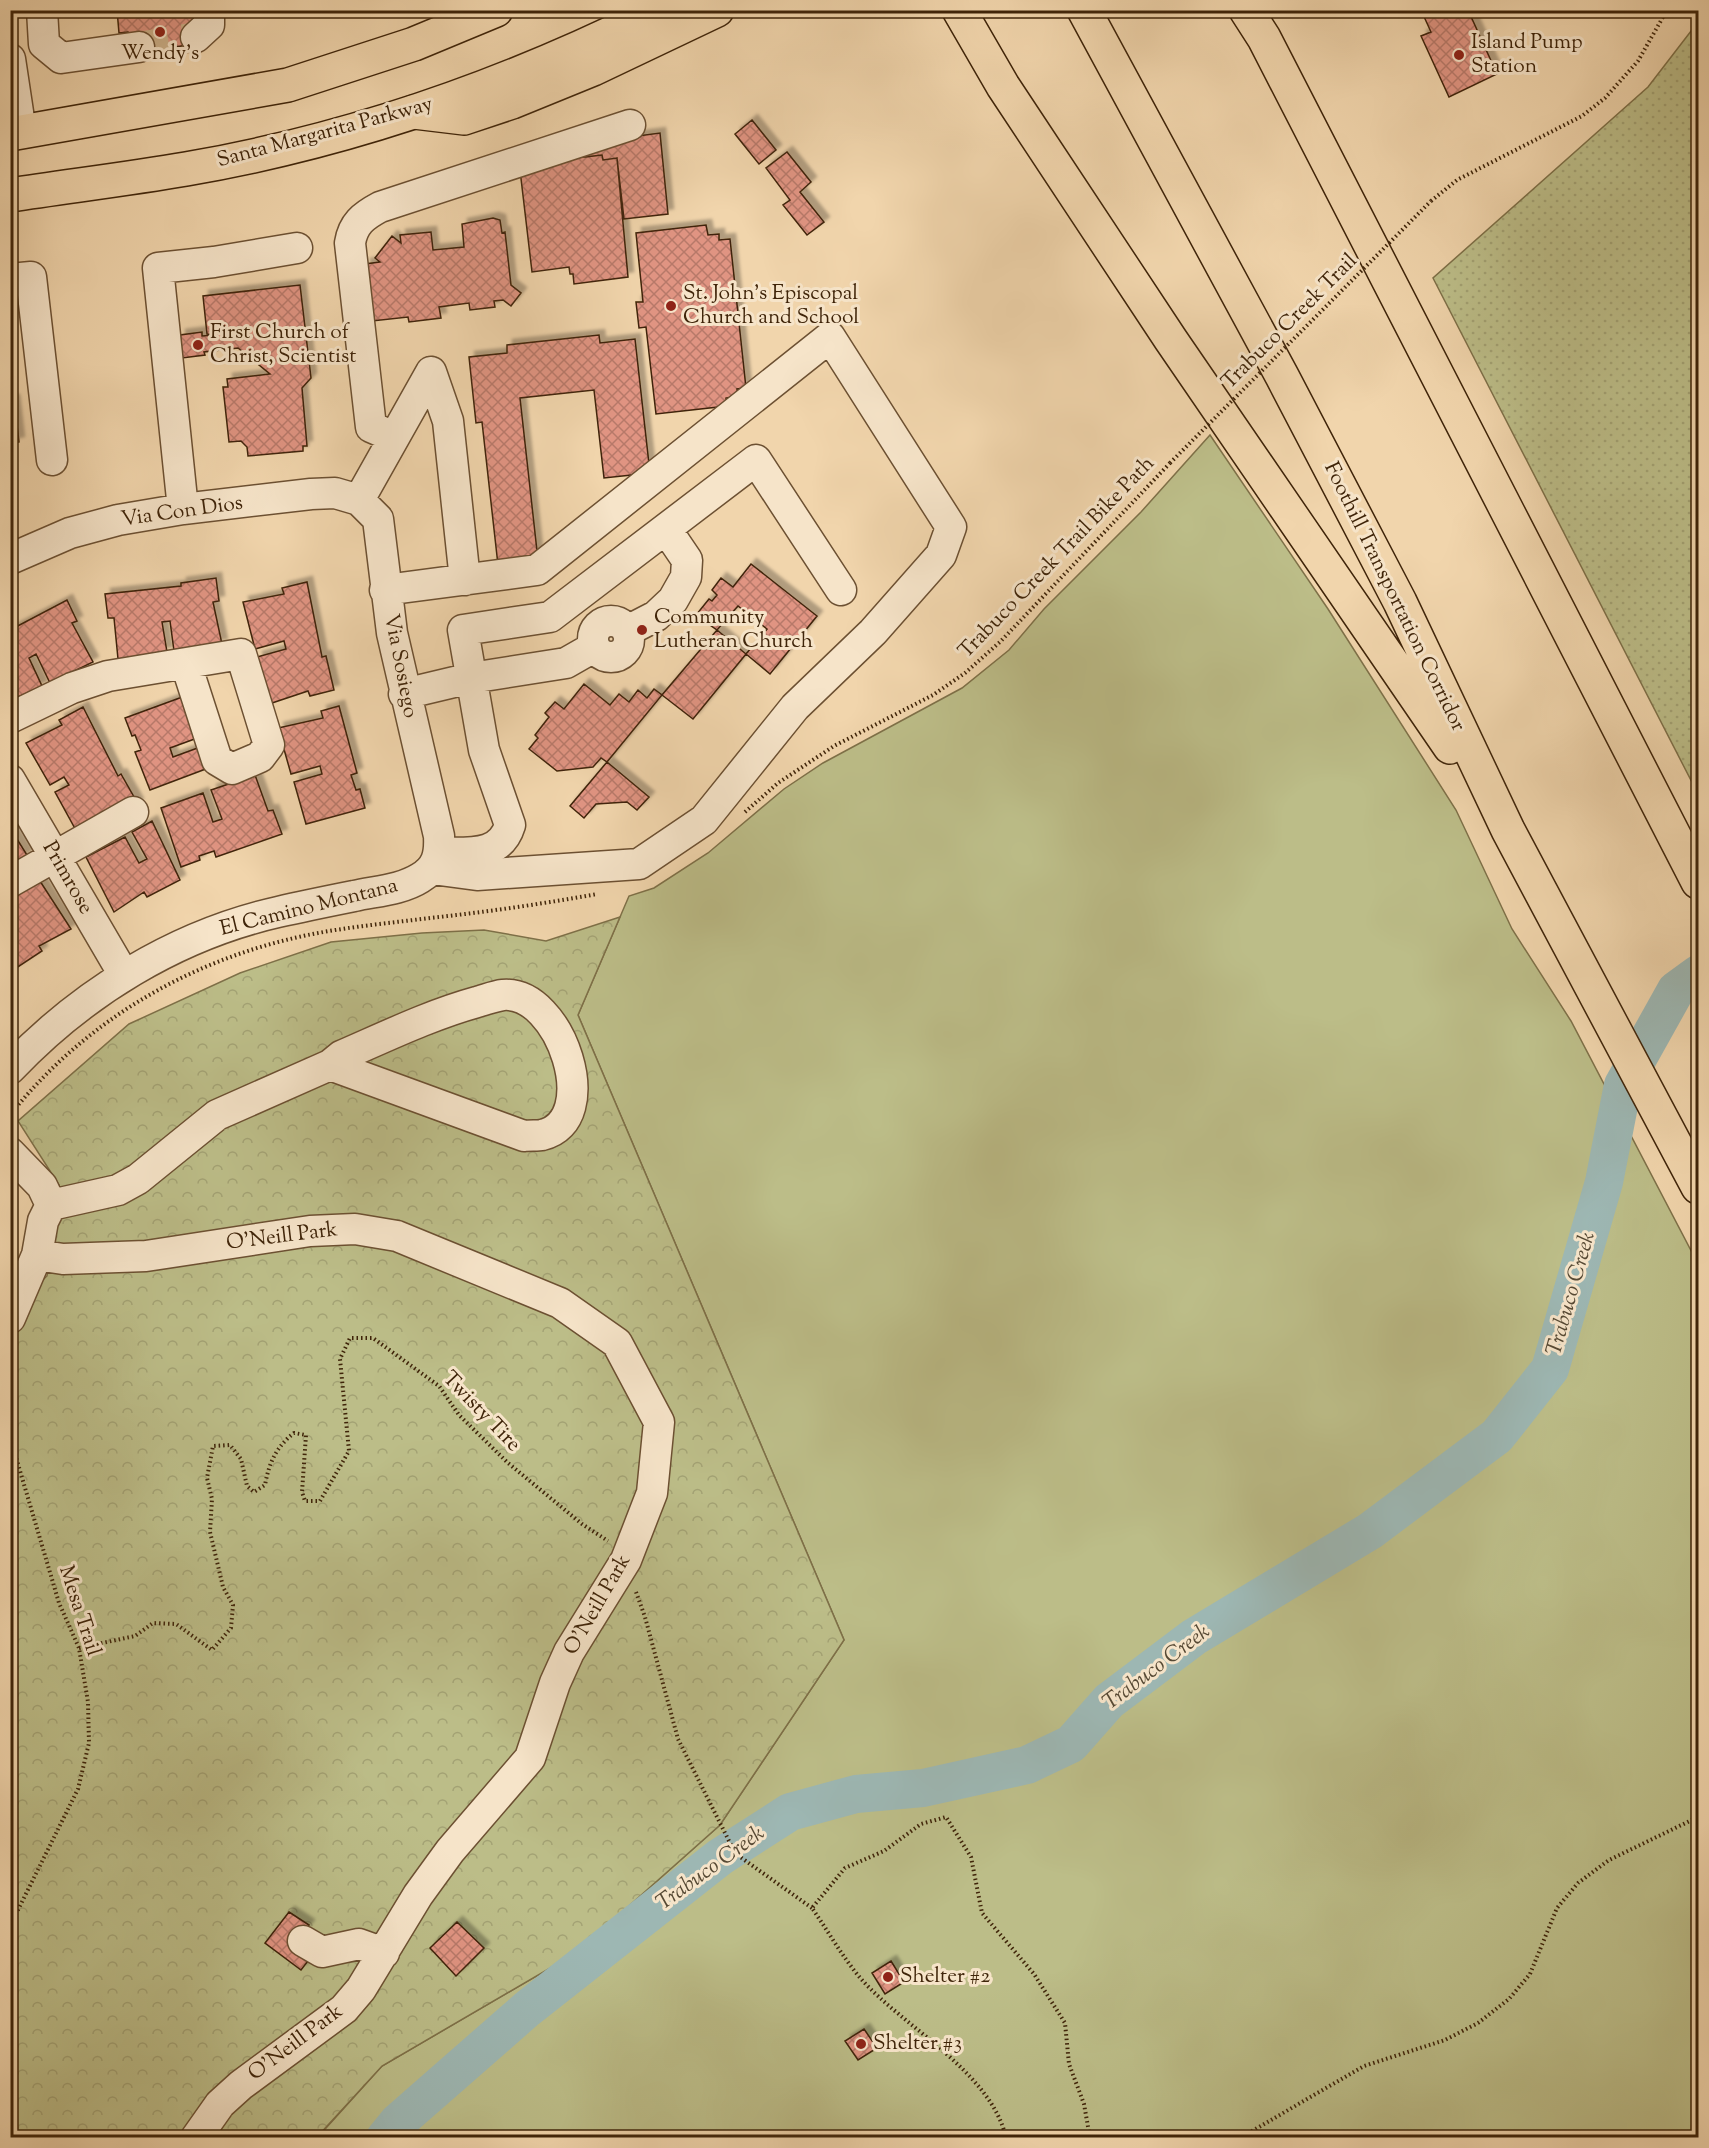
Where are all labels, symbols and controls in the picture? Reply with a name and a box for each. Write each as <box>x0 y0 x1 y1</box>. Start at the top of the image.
marker: Wendy's <box>153 25 167 39</box>
place label: Island Pump Station <box>1471 28 1583 82</box>
place label: Wendy's <box>121 39 199 69</box>
marker: Island Pump Station <box>1452 48 1466 62</box>
street label: Santa Margarita Parkway <box>214 90 437 176</box>
street label: Trabuco Creek Trail <box>1215 247 1365 397</box>
place label: St. John's Episcopal Church and School <box>683 279 859 333</box>
marker: St. John's Episcopal Church and School <box>664 299 678 313</box>
place label: First Church of Christ, Scientist <box>210 318 357 372</box>
marker: First Church of Christ, Scientist <box>191 338 205 352</box>
street label: Trabuco Creek Trail Bike Path <box>952 450 1162 666</box>
street label: Foothill Transportation Corridor <box>1316 457 1473 737</box>
street label: Via Con Dios <box>119 489 245 535</box>
place label: Community Lutheran Church <box>654 603 813 657</box>
street label: Via Sosiego <box>375 611 425 721</box>
marker: Community Lutheran Church <box>635 623 649 637</box>
street label: Primrose <box>34 836 100 920</box>
street label: El Camino Montana <box>217 871 401 945</box>
street label: O'Neill Park <box>225 1215 340 1259</box>
water label: Trabuco Creek <box>1539 1228 1605 1360</box>
street label: Twisty Tire <box>435 1365 527 1459</box>
street label: O'Neill Park <box>557 1549 639 1661</box>
street label: Mesa Trail <box>50 1562 108 1660</box>
water label: Trabuco Creek <box>1097 1617 1217 1719</box>
water label: Trabuco Creek <box>650 1819 772 1919</box>
place label: Shelter #2 <box>900 1962 990 1992</box>
marker: Shelter #2 <box>881 1970 895 1984</box>
street label: O'Neill Park <box>242 1997 350 2089</box>
place label: Shelter #3 <box>873 2029 962 2059</box>
marker: Shelter #3 <box>854 2037 868 2051</box>

